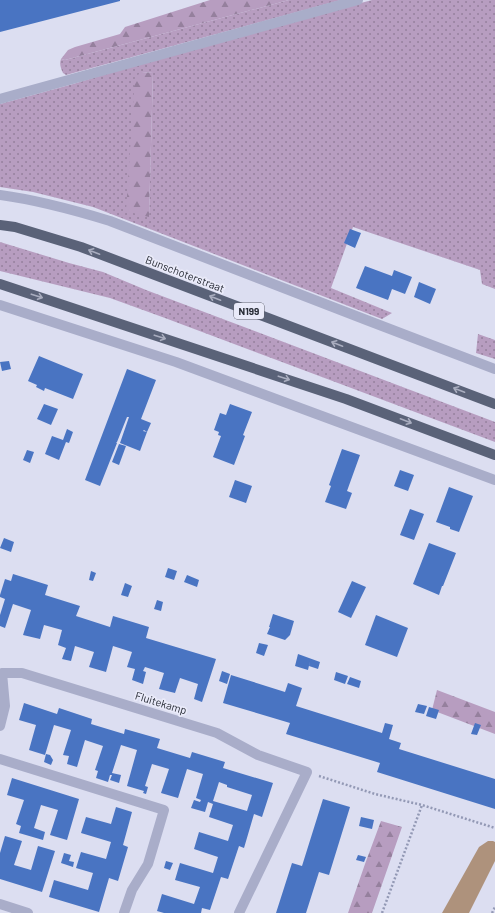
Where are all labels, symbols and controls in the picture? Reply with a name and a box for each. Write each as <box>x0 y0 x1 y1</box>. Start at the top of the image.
one-way arrow <box>88 248 100 256</box>
street label: Bunschoterstraat <box>144 253 226 295</box>
one-way arrow <box>30 293 43 300</box>
one-way arrow <box>210 294 222 302</box>
road number: N199 <box>234 303 264 319</box>
one-way arrow <box>154 334 167 341</box>
one-way arrow <box>331 340 343 348</box>
one-way arrow <box>277 375 290 382</box>
one-way arrow <box>452 386 465 393</box>
one-way arrow <box>400 418 412 426</box>
street label: Fluitekamp <box>134 689 189 717</box>

